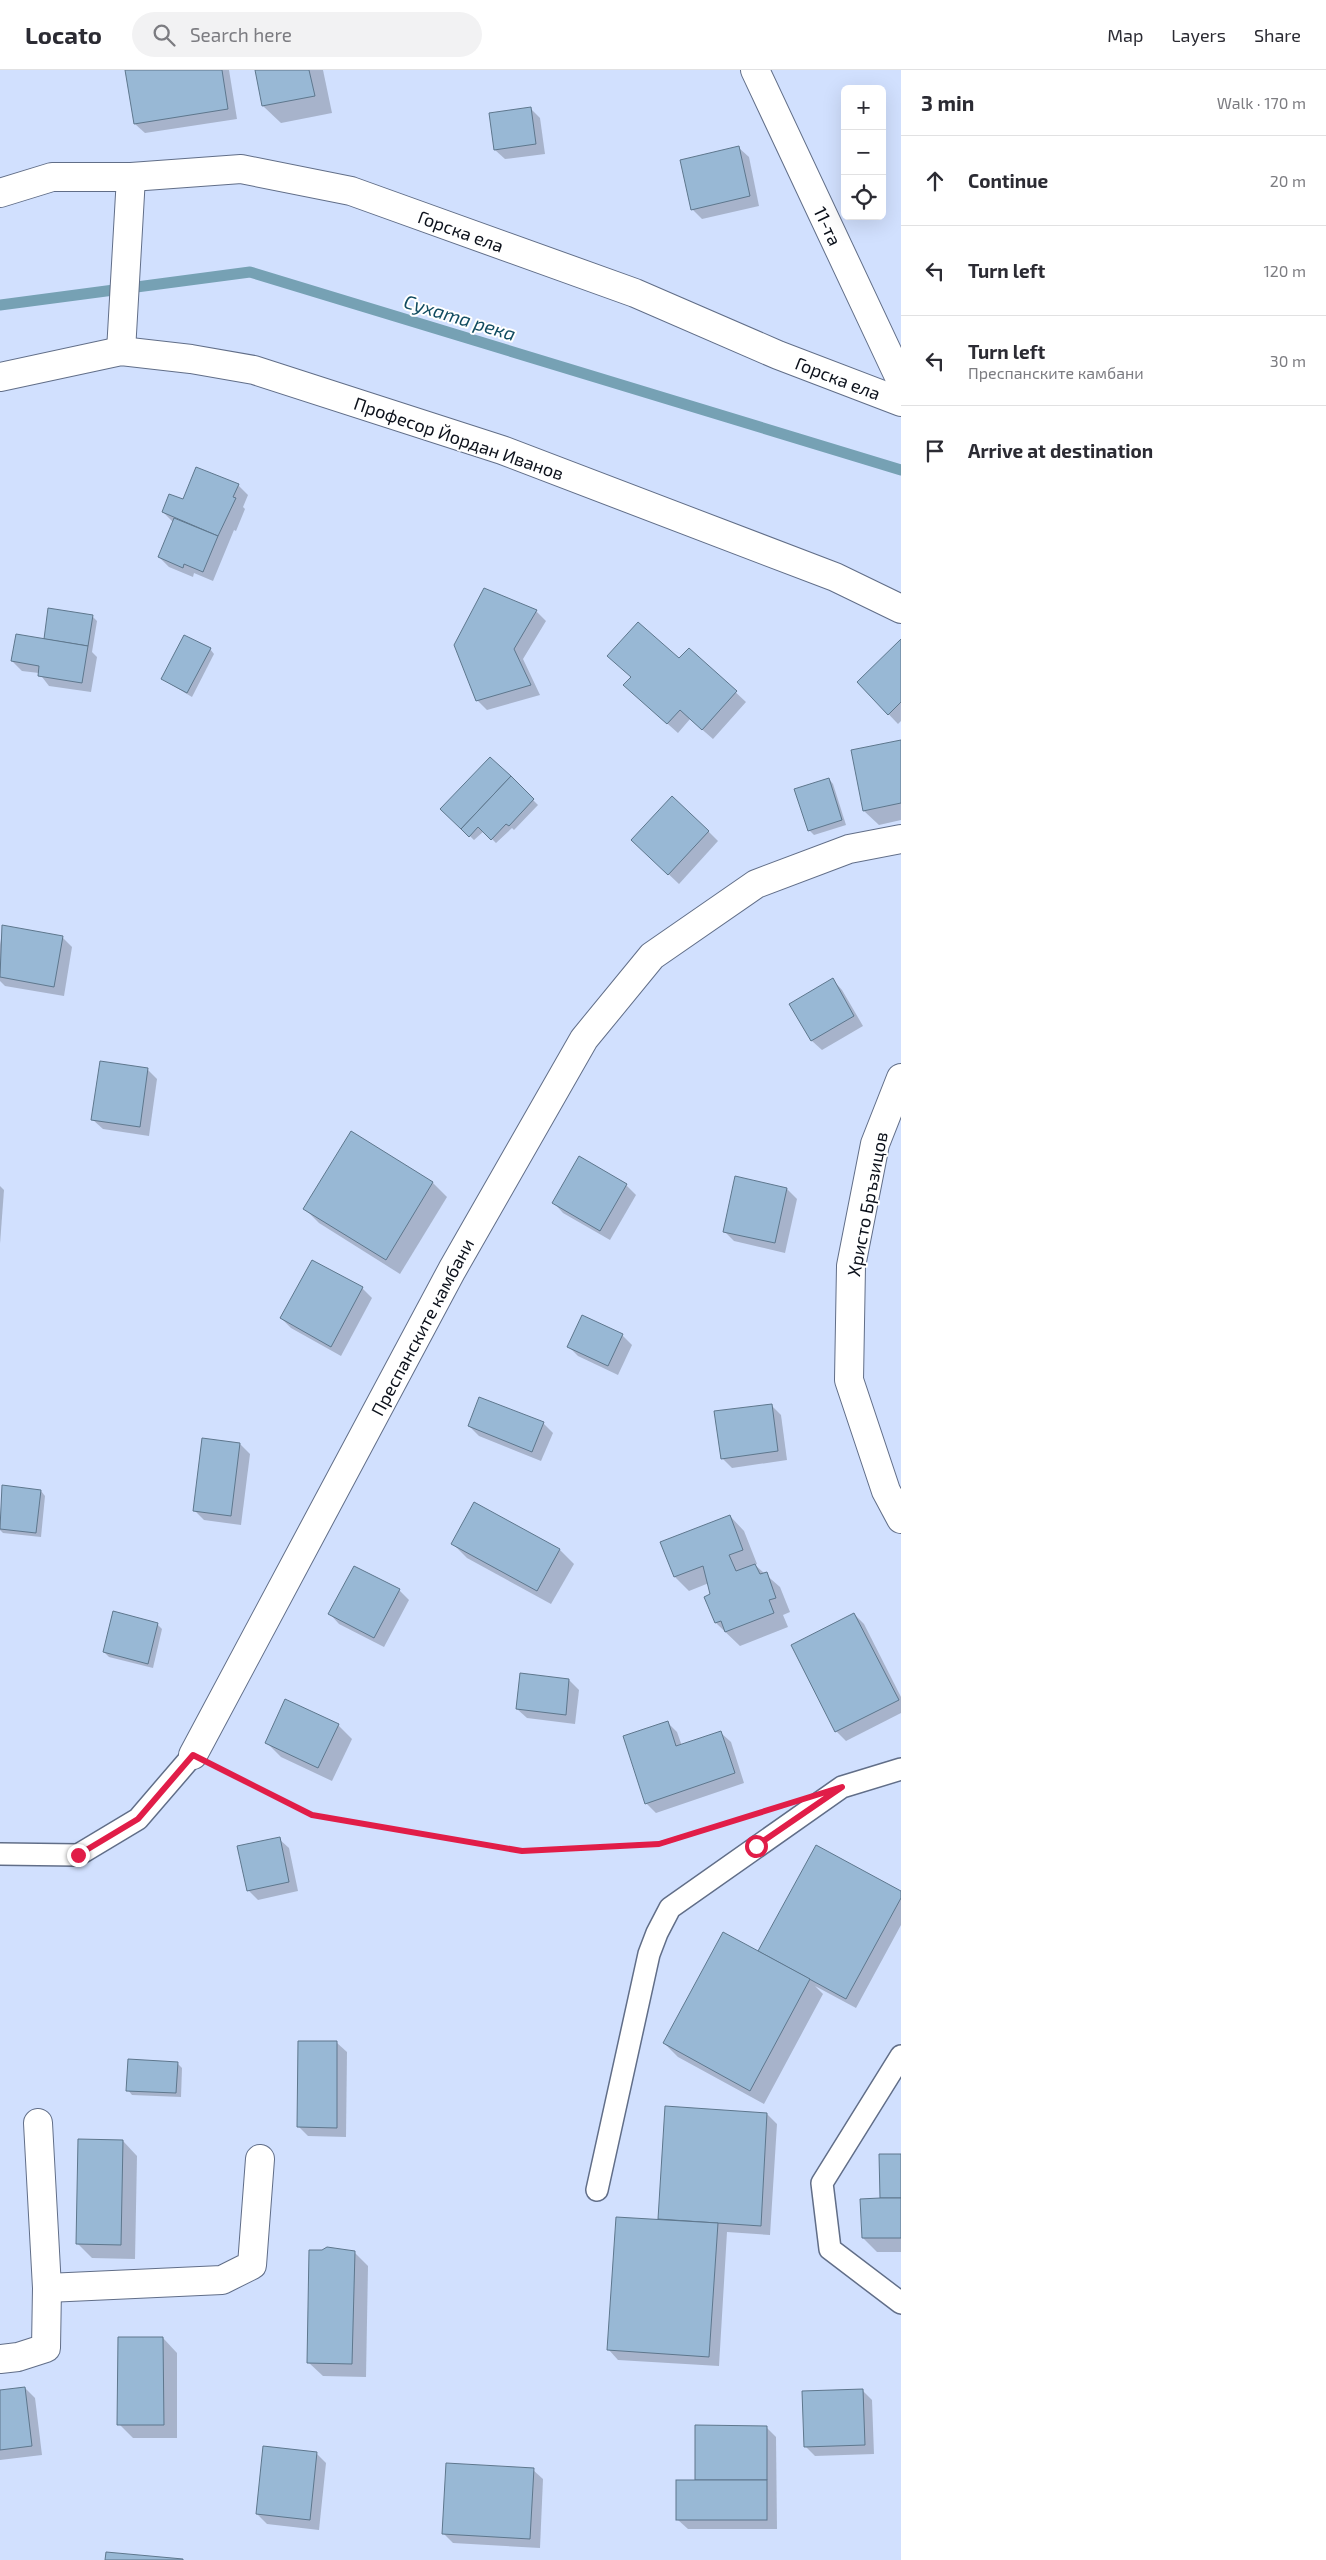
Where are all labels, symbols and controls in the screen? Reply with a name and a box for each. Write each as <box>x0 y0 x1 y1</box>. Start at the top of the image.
search box <box>132 12 482 57</box>
text: Locato <box>25 20 102 49</box>
icon: search <box>150 21 178 49</box>
text: Search here <box>190 23 292 46</box>
text: Map <box>1107 24 1143 46</box>
text: Layers <box>1171 24 1226 46</box>
text: Share <box>1254 24 1301 46</box>
map controls <box>841 85 886 220</box>
button: + <box>841 85 886 130</box>
text: 3 min <box>921 90 974 115</box>
text: Walk · 170 m <box>1217 93 1306 112</box>
button: − <box>841 130 886 175</box>
icon: ahead <box>921 167 949 195</box>
text: Continue <box>968 169 1048 192</box>
text: 20 m <box>1270 171 1306 190</box>
button: locate <box>841 175 886 220</box>
street label: 11-та <box>809 203 847 249</box>
street label: Горска ела <box>415 205 507 257</box>
icon: left <box>921 257 949 285</box>
text: Turn left <box>968 259 1045 282</box>
text: 120 m <box>1263 261 1306 280</box>
water label: Сухата река <box>401 289 519 345</box>
text: Turn left <box>968 340 1045 363</box>
icon: left <box>921 347 949 375</box>
text: 30 m <box>1270 351 1306 370</box>
street label: Горска ела <box>792 352 884 404</box>
text: Преспанските камбани <box>968 363 1144 382</box>
street label: Професор Йордан Иванов <box>351 392 567 484</box>
icon: arrive <box>921 437 949 465</box>
text: Arrive at destination <box>968 439 1153 462</box>
street label: Христо Бръзицов <box>842 1130 892 1278</box>
street label: Преспанските камбани <box>366 1235 478 1419</box>
route start <box>745 1835 768 1858</box>
route end <box>67 1844 90 1867</box>

